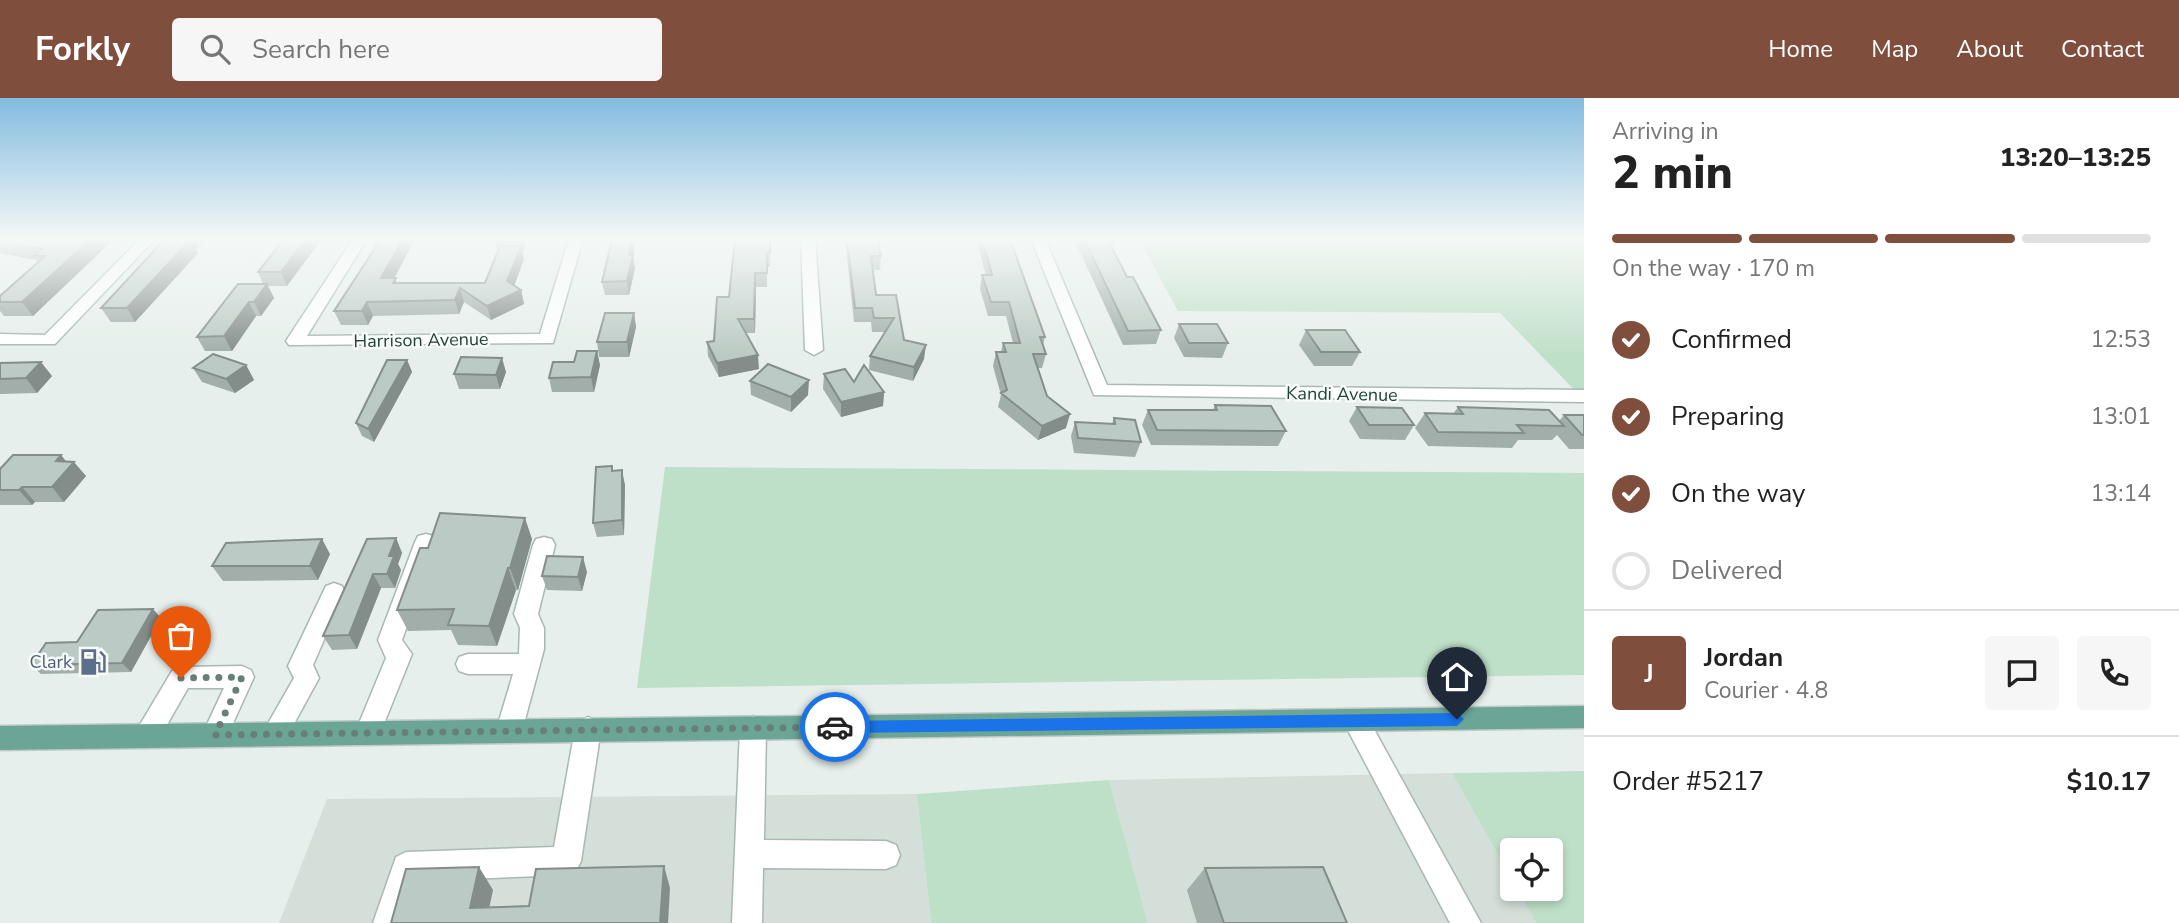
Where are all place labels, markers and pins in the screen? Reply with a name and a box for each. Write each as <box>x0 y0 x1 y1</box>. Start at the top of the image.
pin <box>151 606 211 678</box>
fuel station icon: Clark <box>78 647 108 677</box>
pin <box>1427 647 1487 719</box>
place label: Clark <box>30 650 73 674</box>

